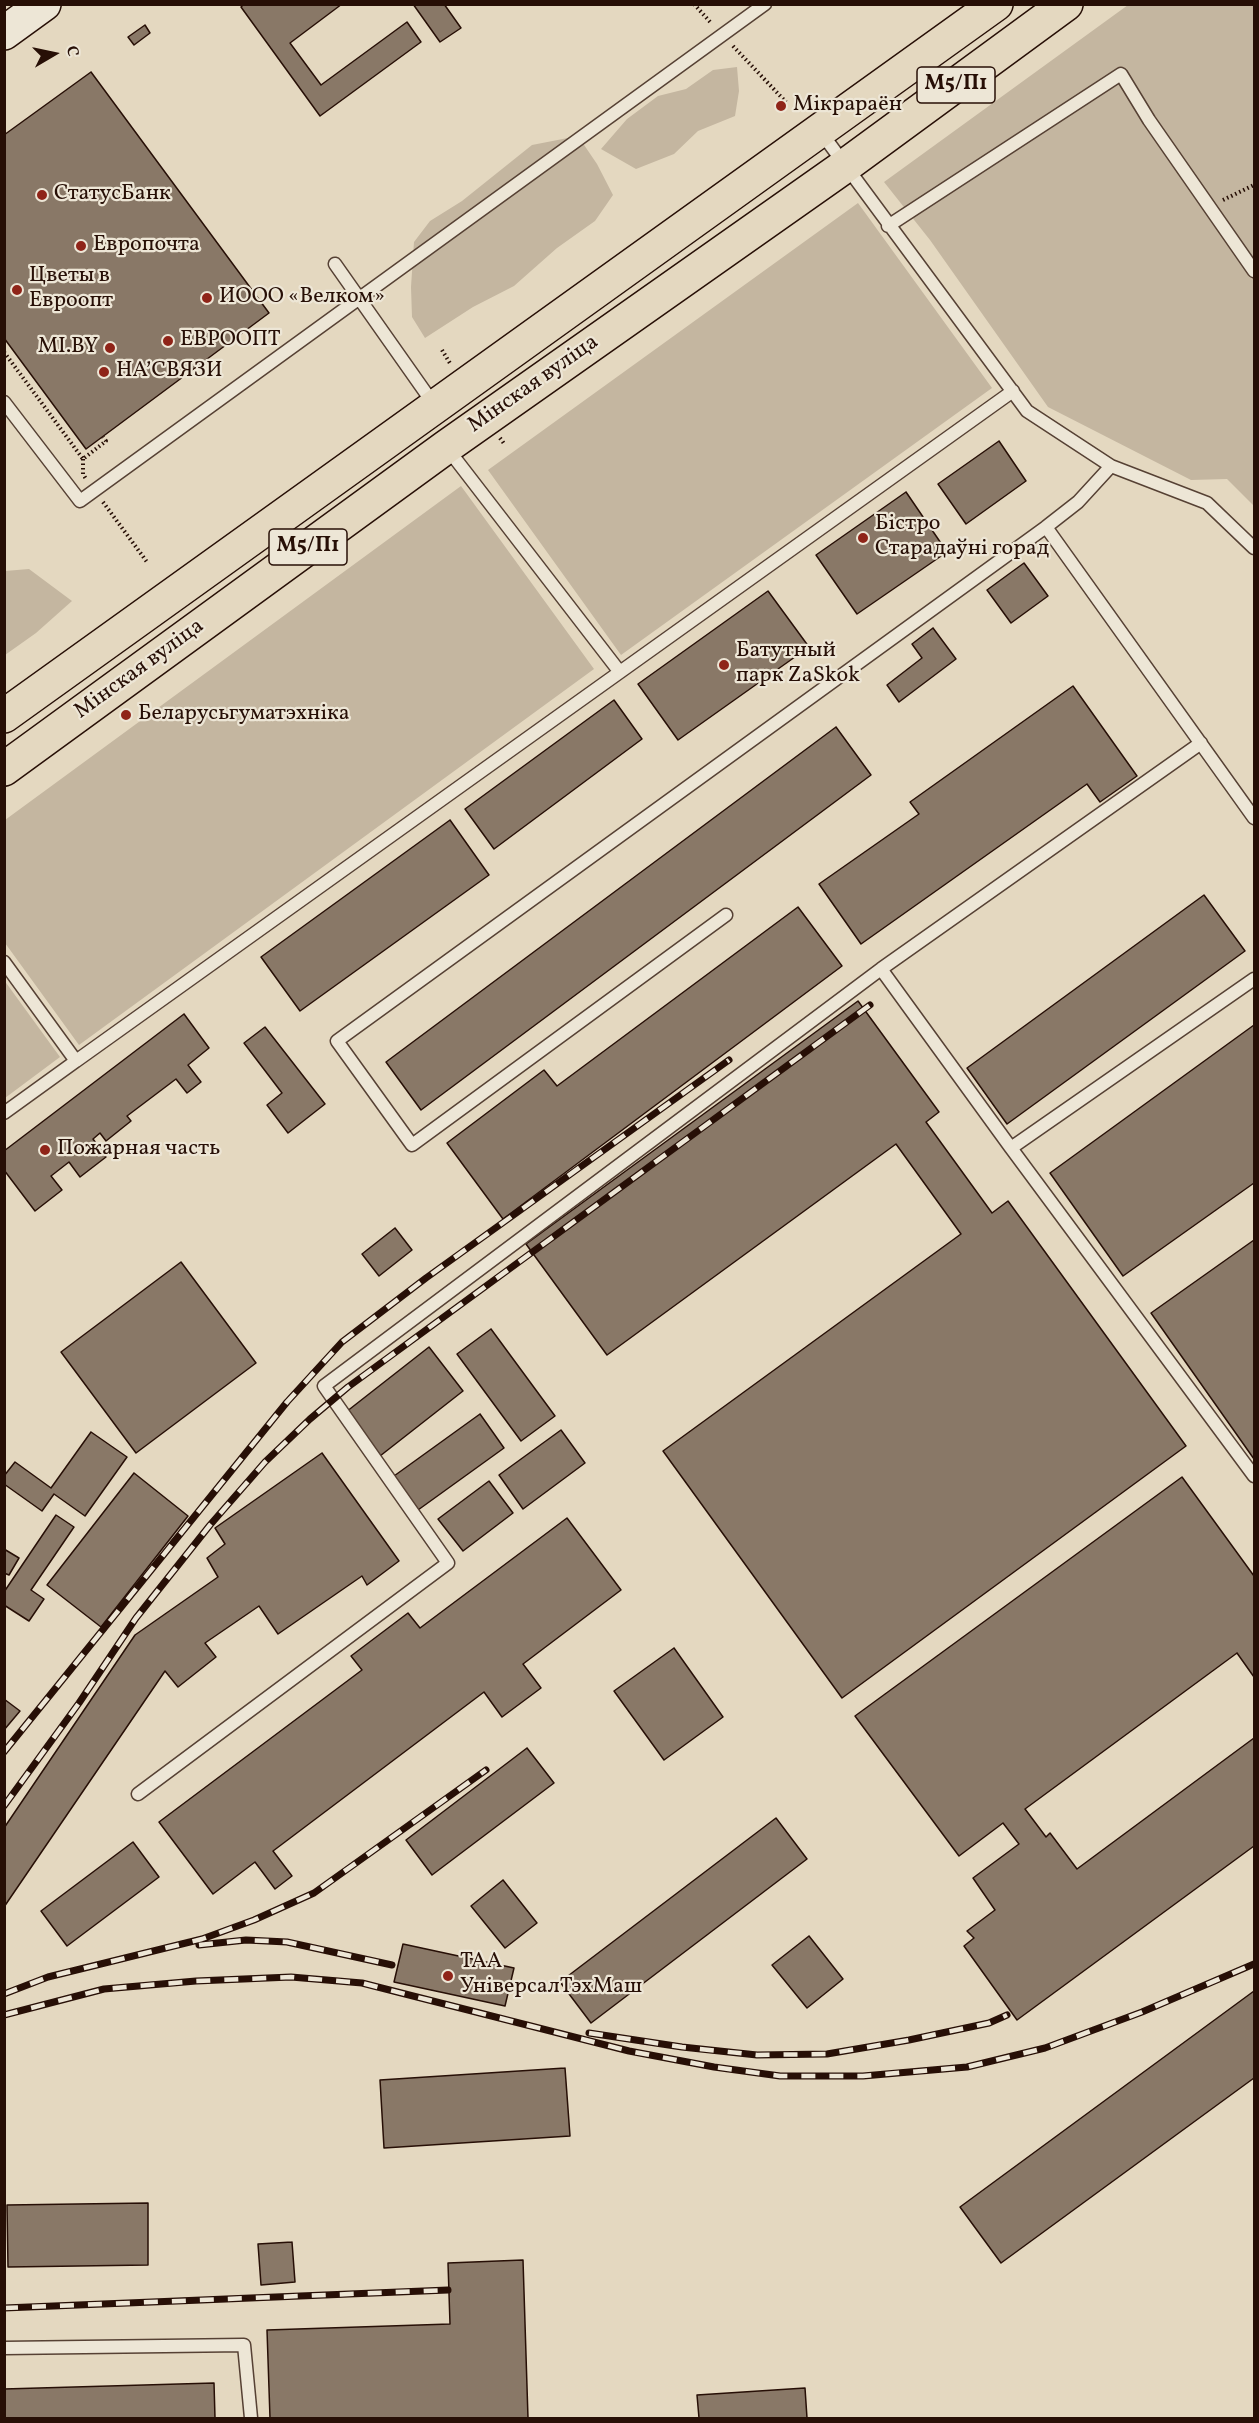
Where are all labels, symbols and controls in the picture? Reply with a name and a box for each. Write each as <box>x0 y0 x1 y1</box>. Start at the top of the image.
north arrow <box>24 24 84 84</box>
text: С <box>60 44 83 58</box>
road number: М5/П1 <box>917 67 995 103</box>
place label: Мікрараён <box>793 93 902 119</box>
marker: Мікрараён <box>774 99 788 113</box>
place label: СтатусБанк <box>54 182 171 208</box>
marker: СтатусБанк <box>35 188 49 202</box>
place label: Европочта <box>93 233 200 259</box>
marker: Европочта <box>74 239 88 253</box>
place label: Цветы в Евроопт <box>29 264 113 316</box>
marker: Цветы в Евроопт <box>10 283 24 297</box>
place label: ИООО «Велком» <box>219 285 385 311</box>
marker: ИООО «Велком» <box>200 291 214 305</box>
place label: ЕВРООПТ <box>180 328 280 354</box>
street label: Мінская вуліца <box>464 330 604 440</box>
marker: ЕВРООПТ <box>161 334 175 348</box>
place label: MI.BY <box>38 335 98 361</box>
marker: MI.BY <box>103 341 117 355</box>
place label: НАʼСВЯЗИ <box>116 359 223 385</box>
marker: НАʼСВЯЗИ <box>97 365 111 379</box>
place label: Бістро Старадаўні горад <box>875 512 1049 564</box>
road number: М5/П1 <box>269 529 347 565</box>
marker: Бістро Старадаўні горад <box>856 531 870 545</box>
street label: Мінская вуліца <box>70 614 210 726</box>
place label: Батутный парк ZaSkok <box>736 639 860 690</box>
marker: Батутный парк ZaSkok <box>717 658 731 672</box>
place label: Беларусьгуматэхніка <box>138 702 350 728</box>
marker: Беларусьгуматэхніка <box>119 708 133 722</box>
place label: Пожарная часть <box>57 1137 220 1163</box>
marker: Пожарная часть <box>38 1143 52 1157</box>
place label: ТАА УніверсалТэхМаш <box>460 1950 642 2002</box>
marker: ТАА УніверсалТэхМаш <box>441 1969 455 1983</box>

